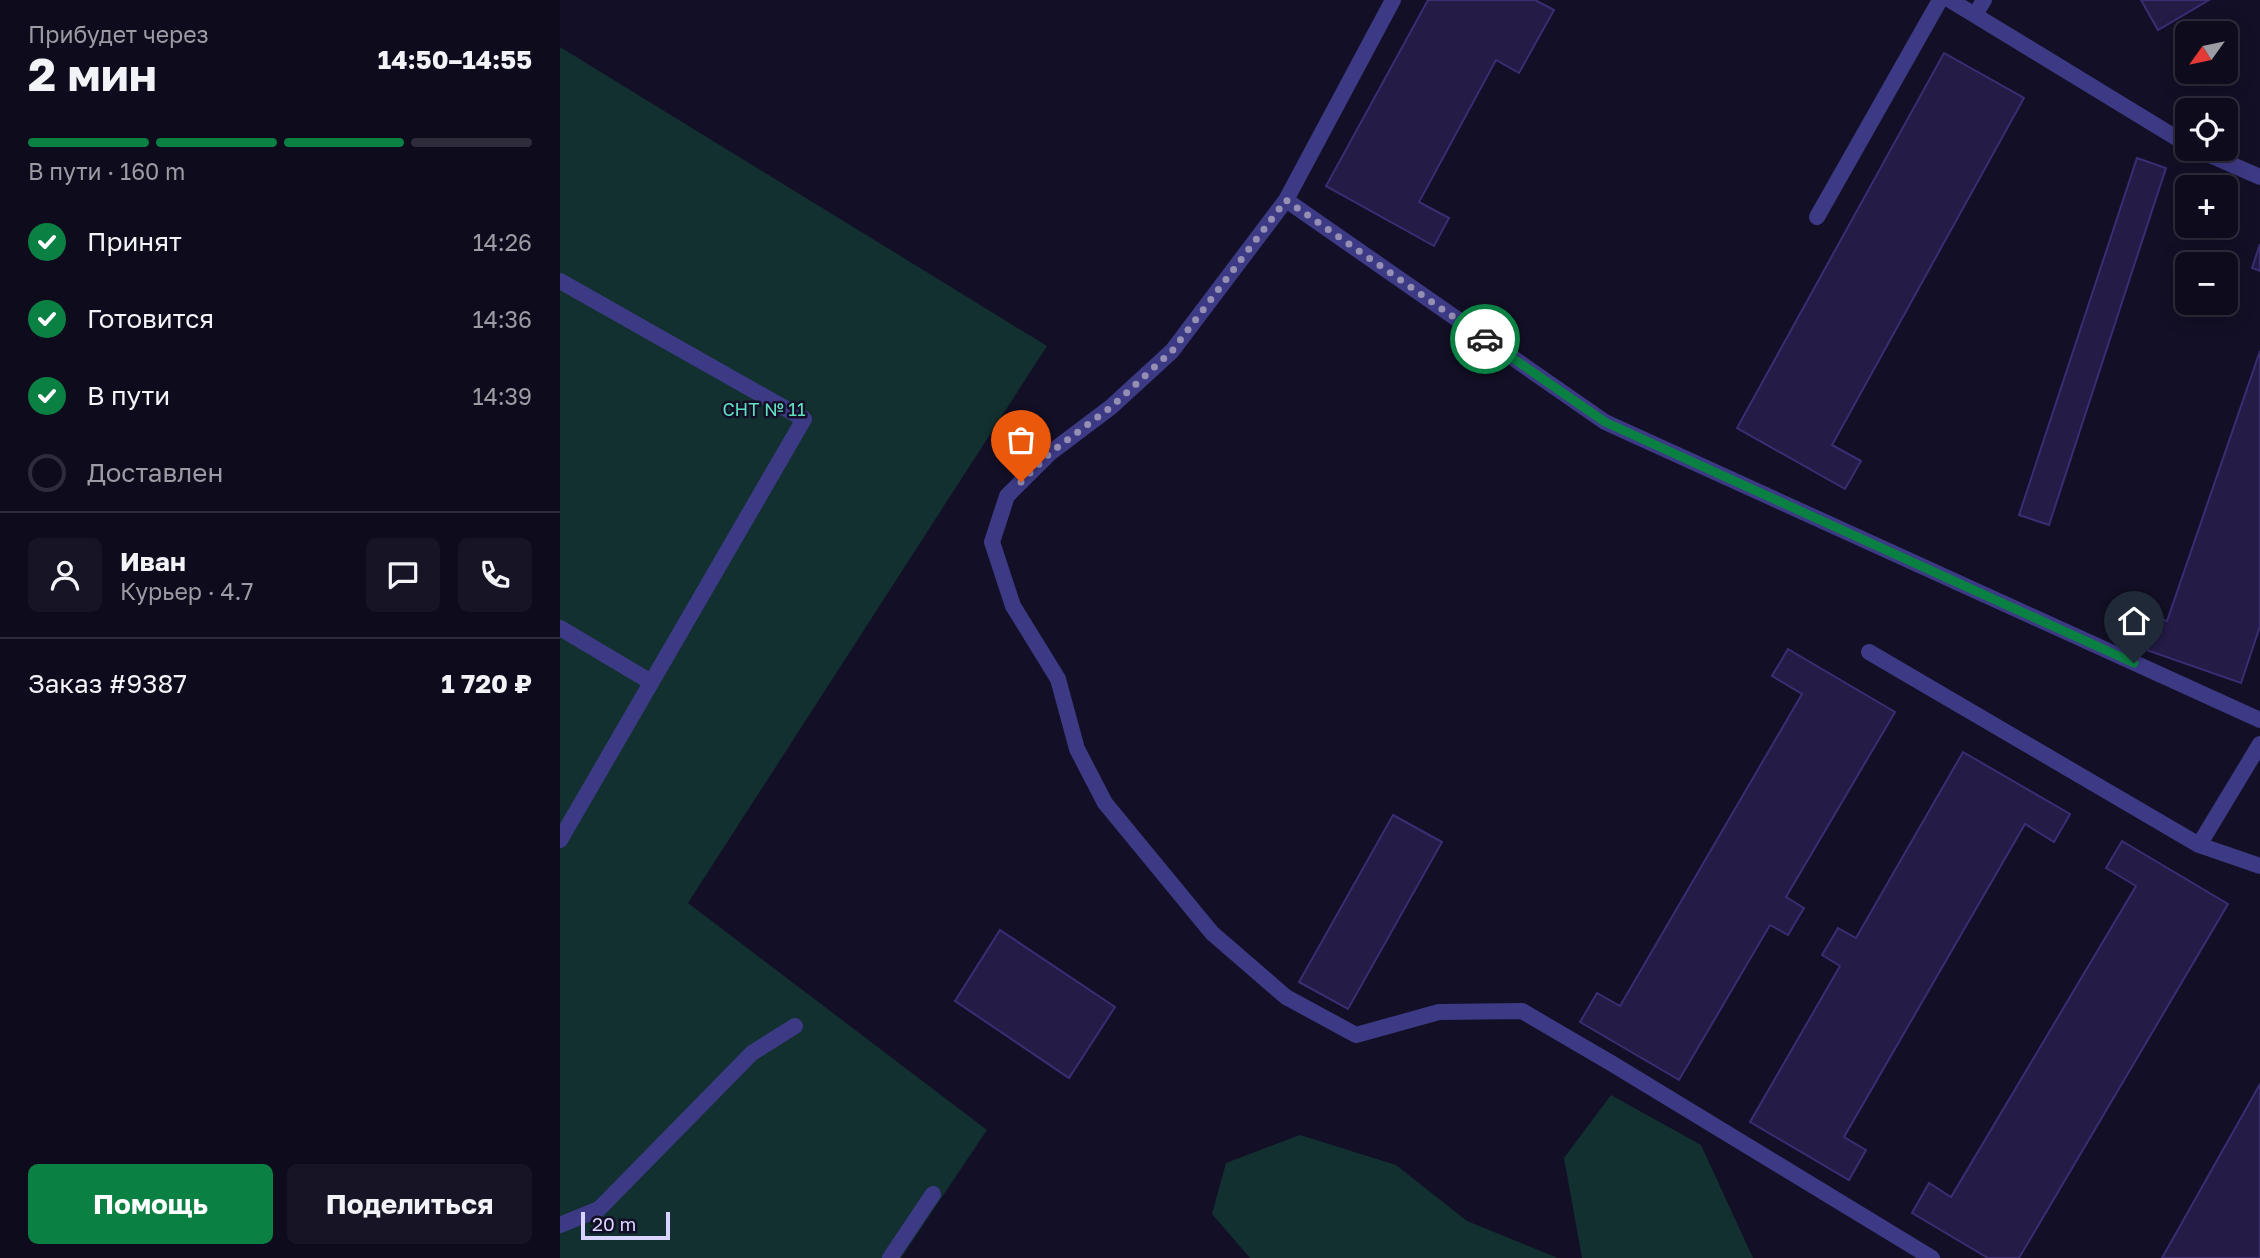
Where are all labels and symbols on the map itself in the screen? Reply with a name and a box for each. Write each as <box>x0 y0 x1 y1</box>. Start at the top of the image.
north arrow <box>2175 21 2238 84</box>
courier <box>1450 304 1520 374</box>
park label: СНТ № 11 <box>722 398 806 420</box>
pin <box>991 410 1051 482</box>
pin <box>2104 591 2164 663</box>
scale bar <box>581 1209 670 1241</box>

